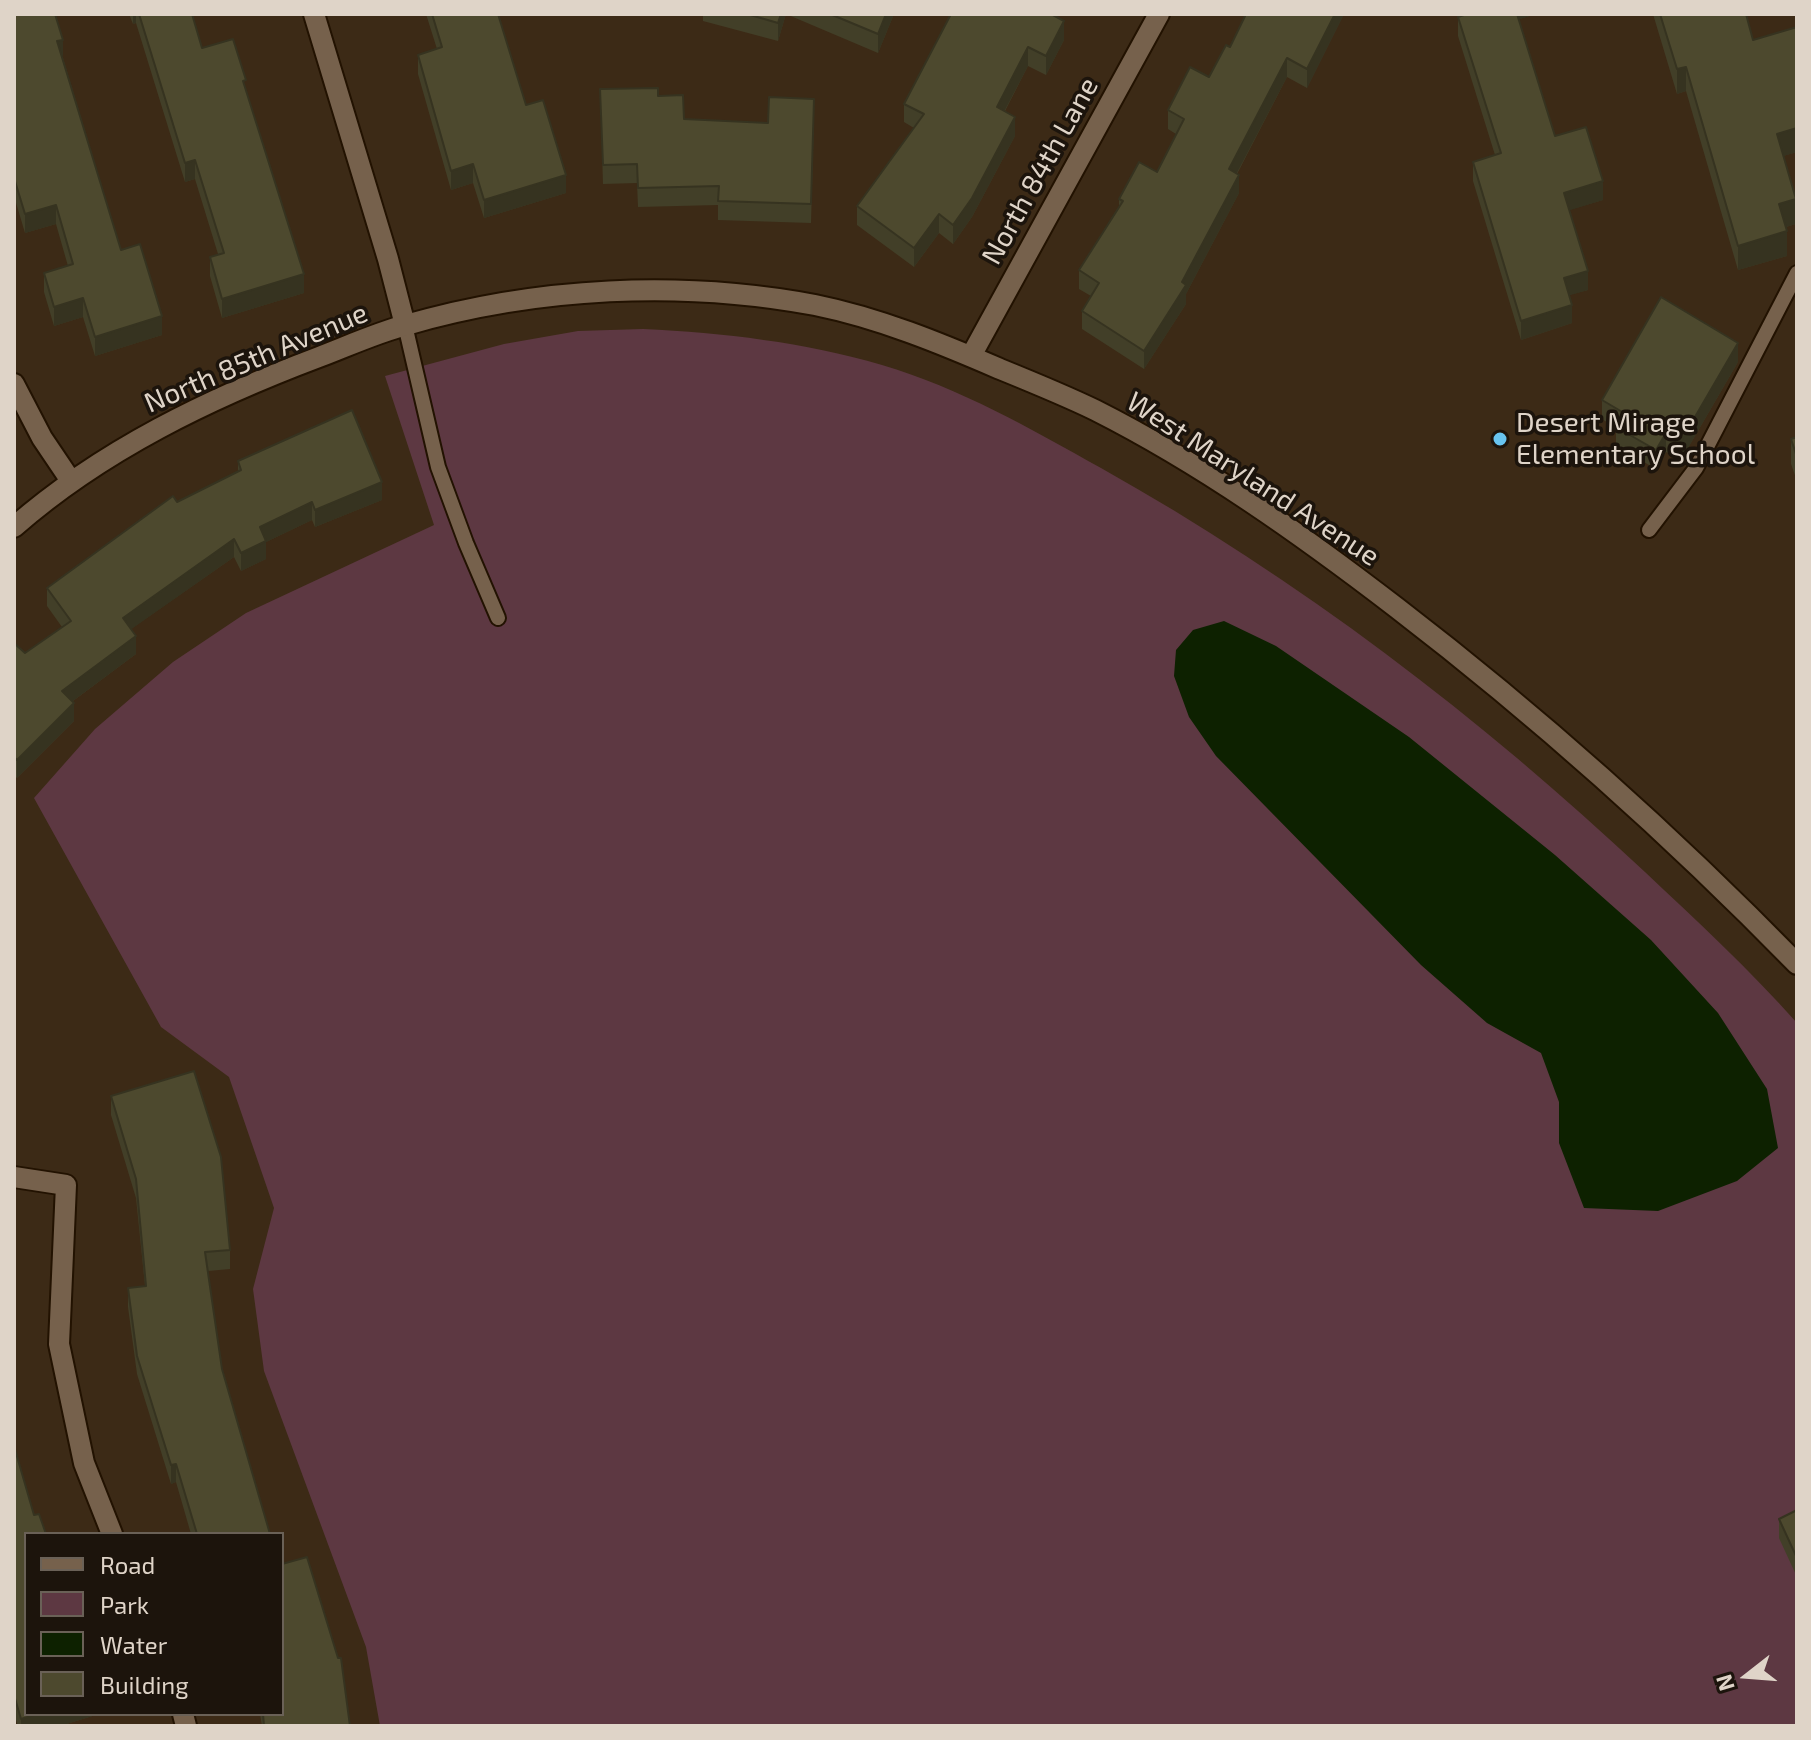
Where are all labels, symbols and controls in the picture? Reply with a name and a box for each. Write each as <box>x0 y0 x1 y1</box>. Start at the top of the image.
street label: North 84th Lane <box>975 72 1105 270</box>
street label: North 85th Avenue <box>139 296 373 420</box>
street label: West Maryland Avenue <box>1120 385 1386 573</box>
place label: Desert Mirage Elementary School <box>1516 406 1755 472</box>
marker: Desert Mirage Elementary School <box>1491 430 1509 448</box>
legend <box>24 1532 284 1716</box>
text: Road <box>100 1550 155 1579</box>
text: Park <box>100 1590 149 1619</box>
text: Water <box>100 1630 167 1659</box>
north arrow <box>1707 1636 1787 1716</box>
text: Building <box>100 1670 189 1699</box>
text: N <box>1709 1672 1739 1694</box>

